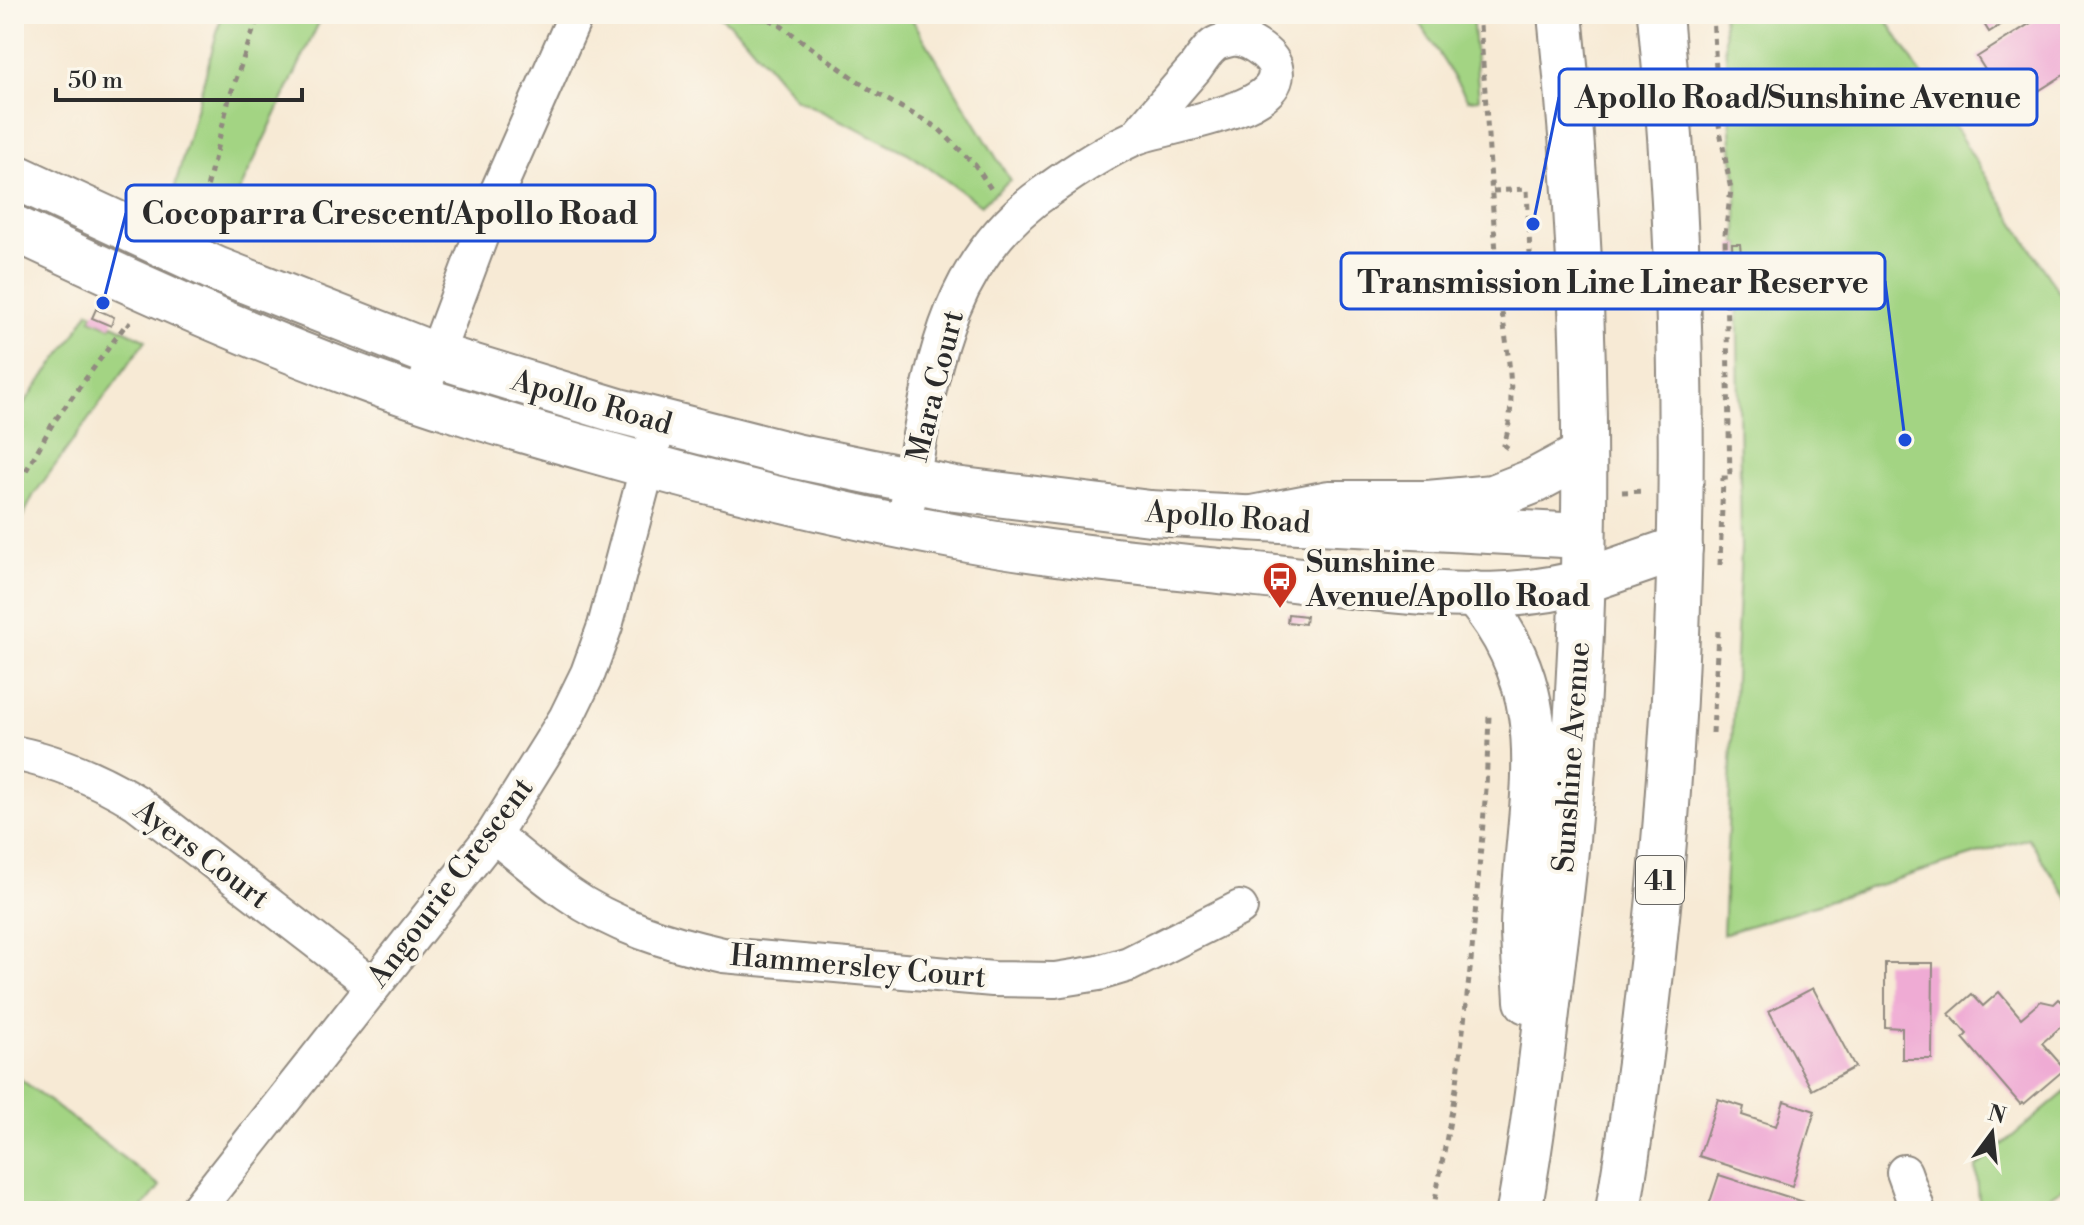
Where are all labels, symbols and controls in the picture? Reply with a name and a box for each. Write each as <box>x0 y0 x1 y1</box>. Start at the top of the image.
scale bar <box>56 52 302 102</box>
text: 50 m <box>68 66 123 96</box>
callout: Apollo Road/Sunshine Avenue <box>1559 69 2037 125</box>
text: Apollo Road/Sunshine Avenue <box>1574 78 2021 118</box>
callout: Cocoparra Crescent/Apollo Road <box>126 185 655 241</box>
text: Cocoparra Crescent/Apollo Road <box>142 194 639 234</box>
callout: Transmission Line Linear Reserve <box>1341 253 1885 309</box>
text: Transmission Line Linear Reserve <box>1357 263 1869 303</box>
street label: Mara Court <box>899 306 973 466</box>
street label: Apollo Road <box>506 362 676 444</box>
street label: Apollo Road <box>1143 493 1312 543</box>
place label: Sunshine Avenue/Apollo Road <box>1305 544 1590 616</box>
bus stop icon: Sunshine Avenue/Apollo Road <box>1261 560 1299 610</box>
street label: Sunshine Avenue <box>1545 640 1599 874</box>
street label: Angourie Crescent <box>359 770 542 996</box>
street label: Ayers Court <box>126 791 277 918</box>
road number: 41 <box>1636 856 1684 904</box>
street label: Hammersley Court <box>728 937 988 997</box>
north arrow <box>1952 1093 2032 1173</box>
text: N <box>1985 1100 2009 1131</box>

